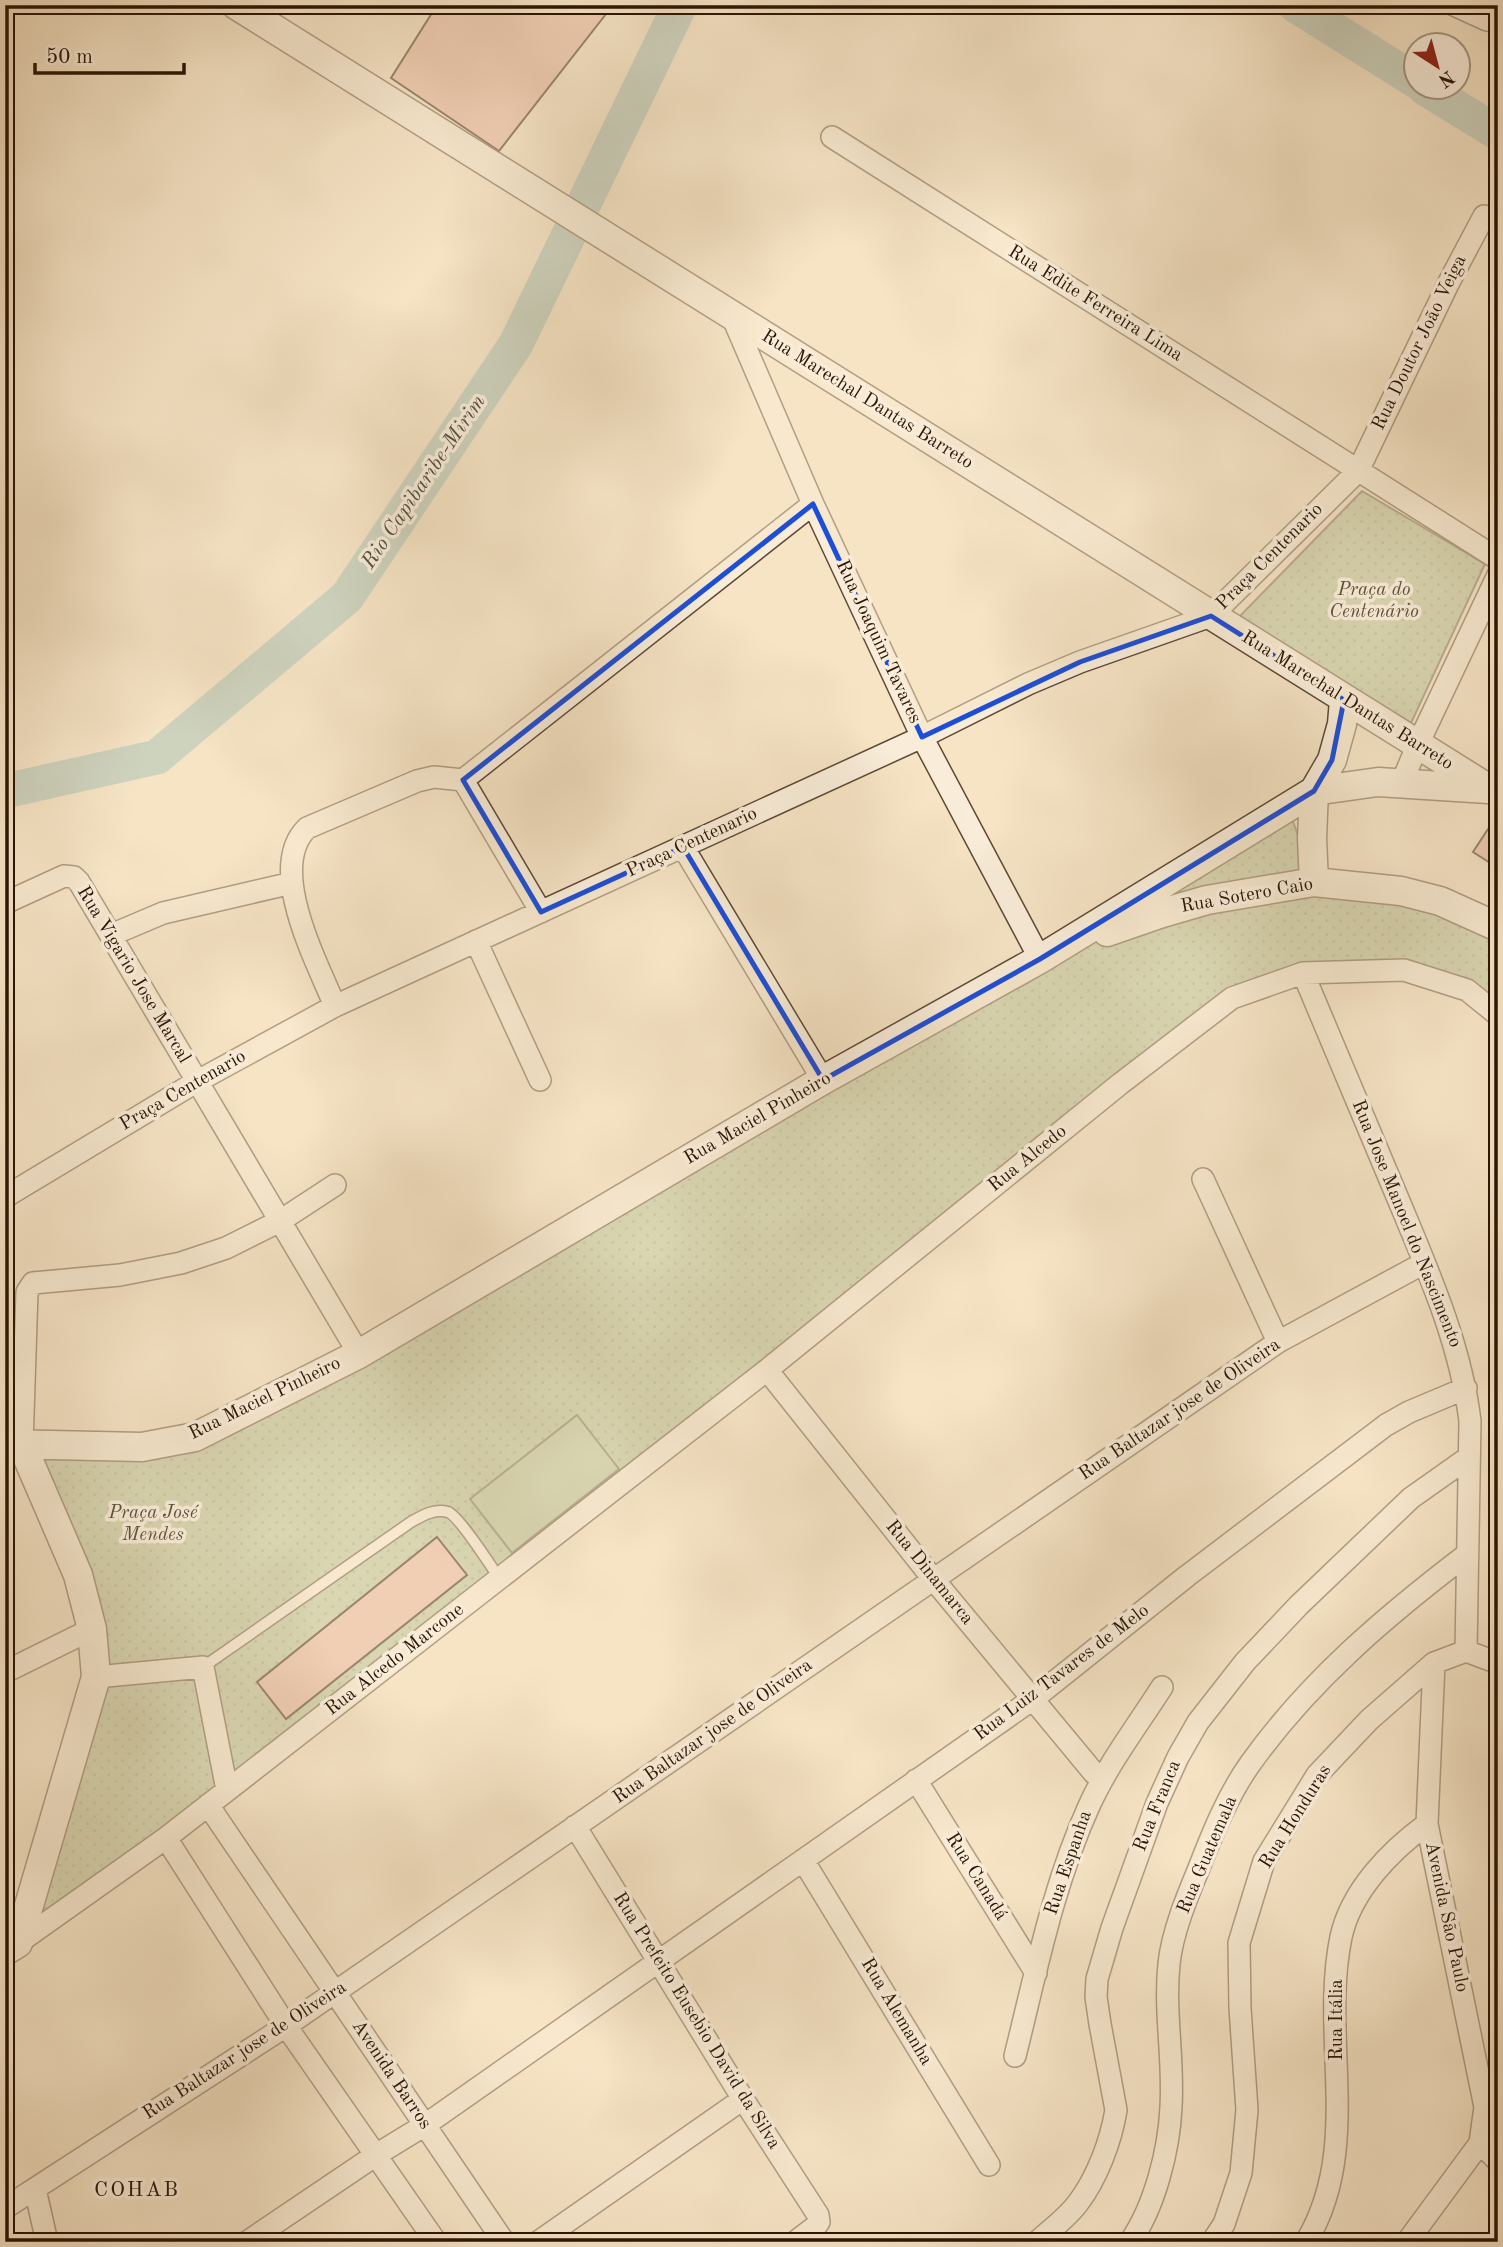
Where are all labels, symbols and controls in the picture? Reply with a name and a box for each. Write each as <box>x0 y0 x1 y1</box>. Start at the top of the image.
scale bar <box>35 32 184 76</box>
north arrow <box>1402 32 1472 102</box>
text: 50 m <box>46 47 93 68</box>
text: N <box>1434 66 1457 90</box>
street label: Rua Edite Ferreira Lima <box>1004 242 1186 366</box>
street label: Rua Doutor João Veiga <box>1369 252 1471 434</box>
street label: Rua Marechal Dantas Barreto <box>758 327 976 473</box>
water label: Rio Capibaribe-Mirim <box>358 392 490 573</box>
street label: Praça Centenario <box>1213 500 1327 614</box>
street label: Rua Joaquim Tavares <box>832 557 924 727</box>
park label: Praça do Centenário <box>1329 581 1419 622</box>
street label: Rua Marechal Dantas Barreto <box>1238 628 1456 774</box>
street label: Praça Centenario <box>624 804 760 882</box>
street label: Rua Sotero Caio <box>1179 875 1315 917</box>
street label: Rua Vigario Jose Marcal <box>73 883 193 1067</box>
street label: Praça Centenario <box>117 1047 249 1135</box>
street label: Rua Maciel Pinheiro <box>681 1069 835 1169</box>
street label: Rua Jose Manoel do Nascimento <box>1348 1098 1464 1350</box>
street label: Rua Alcedo <box>985 1122 1071 1196</box>
street label: Rua Baltazar jose de Oliveira <box>1076 1335 1285 1485</box>
street label: Rua Maciel Pinheiro <box>186 1354 344 1444</box>
park label: Praça José Mendes <box>107 1504 200 1545</box>
street label: Rua Dinamarca <box>881 1517 977 1629</box>
street label: Rua Alcedo Marcone <box>322 1600 468 1720</box>
street label: Rua Luiz Tavares de Melo <box>971 1601 1153 1745</box>
street label: Rua Baltazar jose de Oliveira <box>610 1655 817 1808</box>
street label: Rua Franca <box>1131 1757 1185 1854</box>
street label: Rua Honduras <box>1257 1762 1335 1872</box>
street label: Rua Guatemala <box>1175 1793 1242 1917</box>
street label: Rua Espanha <box>1042 1808 1096 1918</box>
street label: Rua Canadá <box>942 1830 1011 1925</box>
street label: Avenida São Paulo <box>1421 1840 1471 1994</box>
street label: Rua Prefeito Eusebio David da Silva <box>609 1889 784 2153</box>
street label: Rua Alemanha <box>857 1955 936 2069</box>
street label: Rua Baltazar jose de Oliveira <box>140 1978 351 2124</box>
street label: Rua Itália <box>1328 1979 1347 2061</box>
street label: Avenida Barros <box>348 2017 434 2133</box>
district label: COHAB <box>94 2180 180 2201</box>

